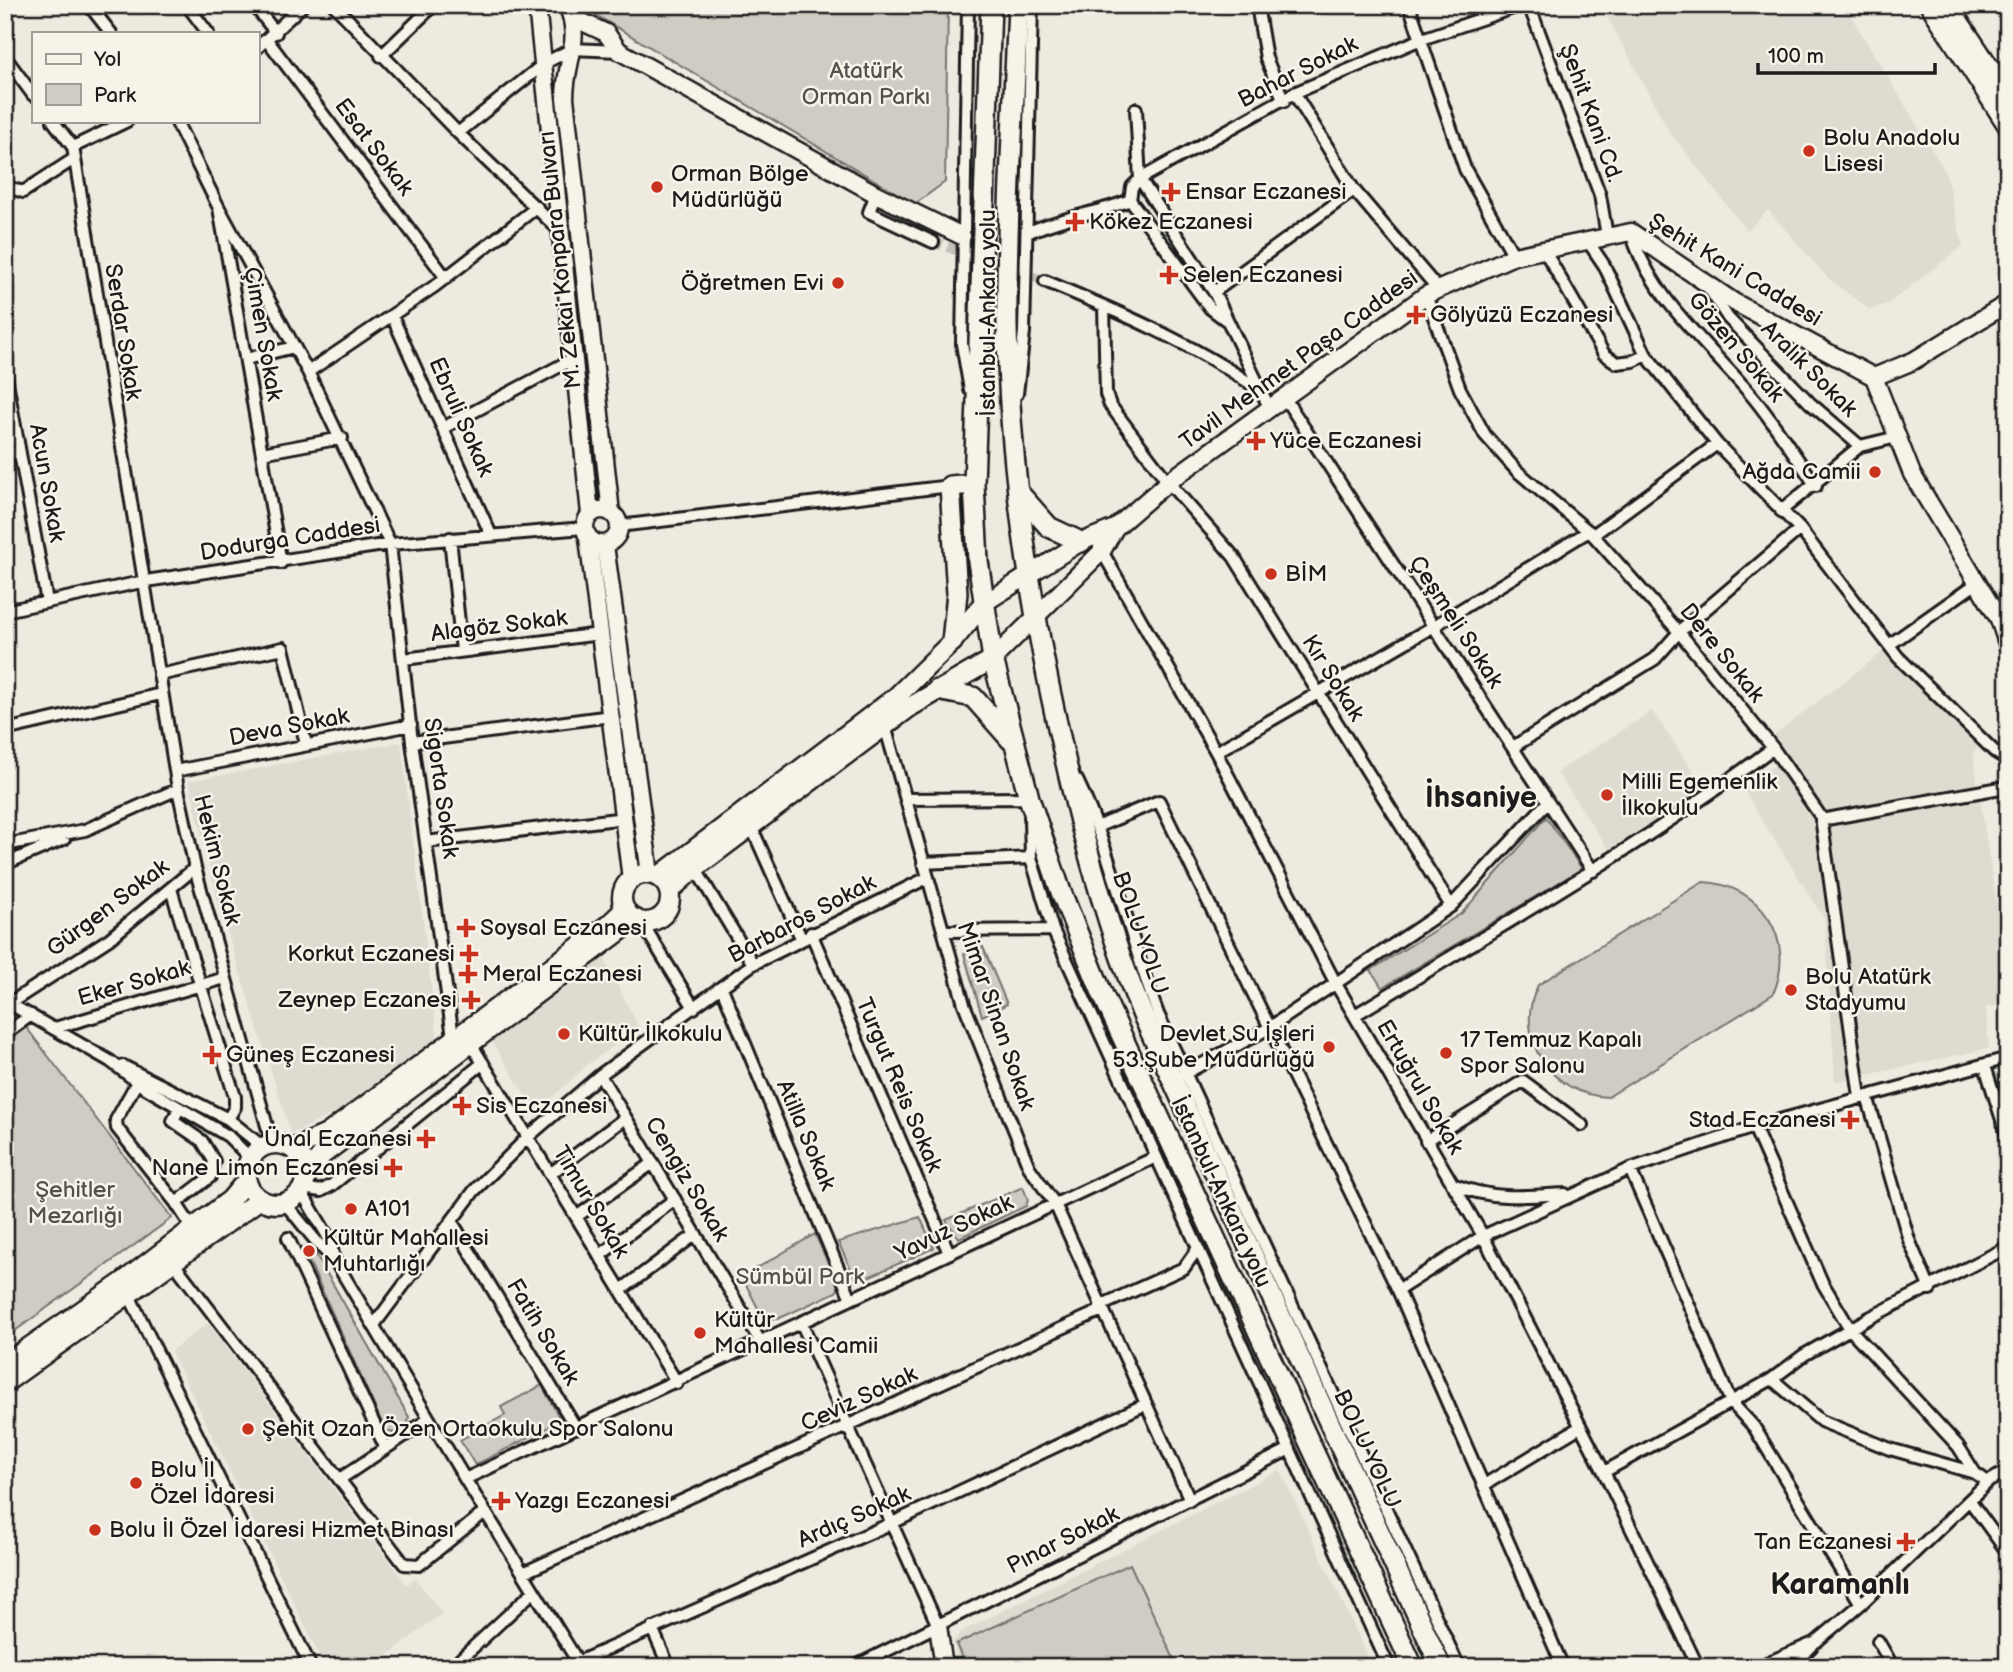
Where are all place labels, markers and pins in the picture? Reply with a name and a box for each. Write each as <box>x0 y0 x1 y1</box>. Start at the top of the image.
place label: Bolu Anadolu Lisesi <box>1823 124 1960 178</box>
marker: Bolu Anadolu Lisesi <box>1801 143 1817 159</box>
place label: Orman Bölge Müdürlüğü <box>671 160 809 214</box>
place label: Ensar Eczanesi <box>1185 178 1347 206</box>
marker: Orman Bölge Müdürlüğü <box>649 179 665 195</box>
marker: Ensar Eczanesi <box>1163 184 1179 200</box>
place label: Kökez Eczanesi <box>1089 208 1253 236</box>
marker: Kökez Eczanesi <box>1067 214 1083 230</box>
place label: Selen Eczanesi <box>1183 261 1343 289</box>
marker: Selen Eczanesi <box>1161 267 1177 283</box>
place label: Öğretmen Evi <box>681 269 824 297</box>
marker: Öğretmen Evi <box>830 275 846 291</box>
place label: Gölyüzü Eczanesi <box>1430 301 1613 329</box>
marker: Gölyüzü Eczanesi <box>1408 307 1424 323</box>
place label: Yüce Eczanesi <box>1269 427 1422 455</box>
marker: Yüce Eczanesi <box>1248 433 1264 449</box>
place label: Ağda Camii <box>1743 458 1861 486</box>
marker: Ağda Camii <box>1867 464 1883 480</box>
place label: BİM <box>1285 560 1327 588</box>
marker: BİM <box>1263 566 1279 582</box>
place label: Milli Egemenlik İlkokulu <box>1621 768 1778 822</box>
marker: Milli Egemenlik İlkokulu <box>1599 787 1615 803</box>
place label: Soysal Eczanesi <box>480 914 647 942</box>
marker: Soysal Eczanesi <box>458 920 474 936</box>
place label: Korkut Eczanesi <box>287 940 455 968</box>
marker: Korkut Eczanesi <box>461 946 477 962</box>
place label: Meral Eczanesi <box>482 960 642 988</box>
place label: Bolu Atatürk Stadyumu <box>1805 963 1932 1017</box>
marker: Meral Eczanesi <box>460 966 476 982</box>
marker: Bolu Atatürk Stadyumu <box>1783 982 1799 998</box>
place label: Zeynep Eczanesi <box>277 986 457 1014</box>
marker: Zeynep Eczanesi <box>463 992 479 1008</box>
place label: Kültür İlkokulu <box>578 1020 722 1048</box>
place label: Devlet Su İşleri 53.Şube Müdürlüğü <box>1112 1020 1315 1074</box>
marker: Kültür İlkokulu <box>556 1026 572 1042</box>
place label: 17 Temmuz Kapalı Spor Salonu <box>1460 1026 1642 1080</box>
marker: Devlet Su İşleri 53.Şube Müdürlüğü <box>1321 1039 1337 1055</box>
place label: Güneş Eczanesi <box>226 1041 395 1069</box>
marker: 17 Temmuz Kapalı Spor Salonu <box>1438 1045 1454 1061</box>
marker: Güneş Eczanesi <box>204 1047 220 1063</box>
place label: Sis Eczanesi <box>476 1092 607 1120</box>
marker: Sis Eczanesi <box>454 1098 470 1114</box>
place label: Stad Eczanesi <box>1689 1106 1836 1134</box>
marker: Stad Eczanesi <box>1842 1112 1858 1128</box>
place label: Ünal Eczanesi <box>264 1125 412 1153</box>
marker: Ünal Eczanesi <box>418 1131 434 1147</box>
place label: Nane Limon Eczanesi <box>151 1154 379 1182</box>
marker: Nane Limon Eczanesi <box>385 1160 401 1176</box>
place label: A101 <box>365 1195 410 1223</box>
marker: A101 <box>343 1201 359 1217</box>
place label: Kültür Mahallesi Muhtarlığı <box>323 1224 489 1278</box>
marker: Kültür Mahallesi Muhtarlığı <box>301 1243 317 1259</box>
place label: Kültür Mahallesi Camii <box>714 1306 878 1360</box>
marker: Kültür Mahallesi Camii <box>692 1325 708 1341</box>
place label: Şehit Ozan Özen Ortaokulu Spor Salonu <box>262 1415 674 1443</box>
marker: Şehit Ozan Özen Ortaokulu Spor Salonu <box>240 1421 256 1437</box>
place label: Bolu İl Özel İdaresi <box>150 1456 275 1510</box>
marker: Bolu İl Özel İdaresi <box>128 1475 144 1491</box>
place label: Yazgı Eczanesi <box>514 1487 670 1515</box>
marker: Yazgı Eczanesi <box>493 1493 509 1509</box>
place label: Bolu İl Özel İdaresi Hizmet Binası <box>109 1516 454 1544</box>
marker: Bolu İl Özel İdaresi Hizmet Binası <box>87 1522 103 1538</box>
place label: Tan Eczanesi <box>1754 1528 1892 1556</box>
marker: Tan Eczanesi <box>1898 1534 1914 1550</box>

